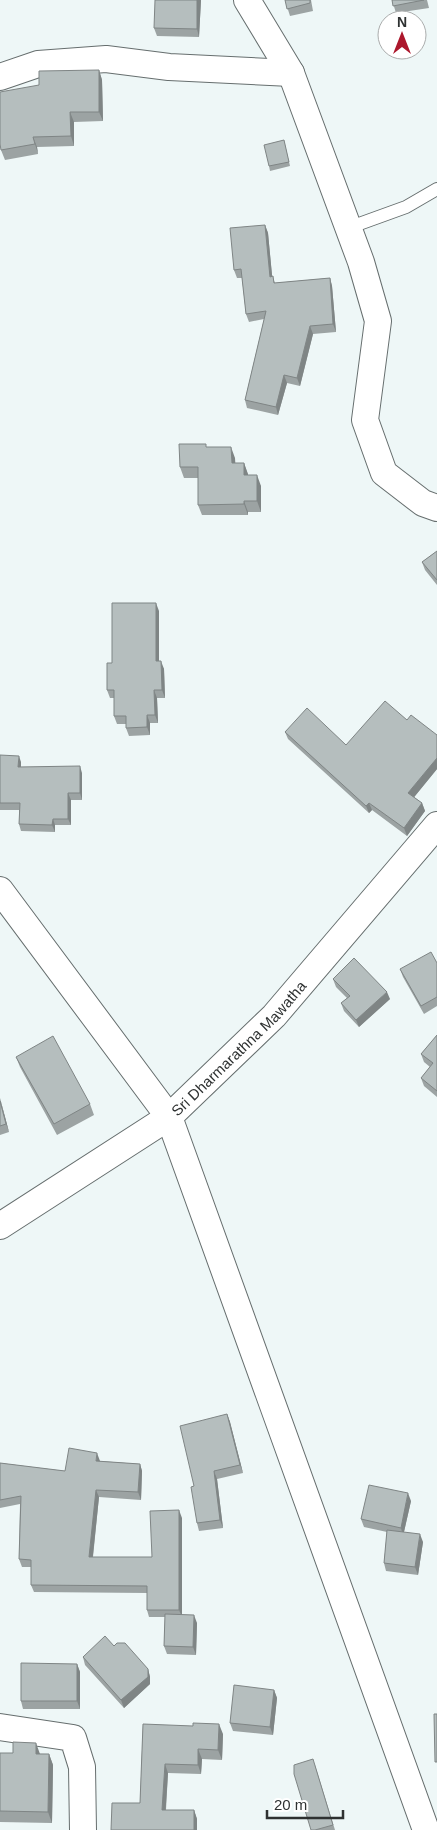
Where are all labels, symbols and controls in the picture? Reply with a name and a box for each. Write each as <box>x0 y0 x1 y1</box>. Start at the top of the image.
north arrow <box>377 10 427 60</box>
text: N <box>397 14 407 30</box>
street label: Sri Dharmarathna Mawatha <box>168 977 309 1119</box>
scale bar <box>267 1788 343 1820</box>
text: 20 m <box>274 1796 307 1813</box>

